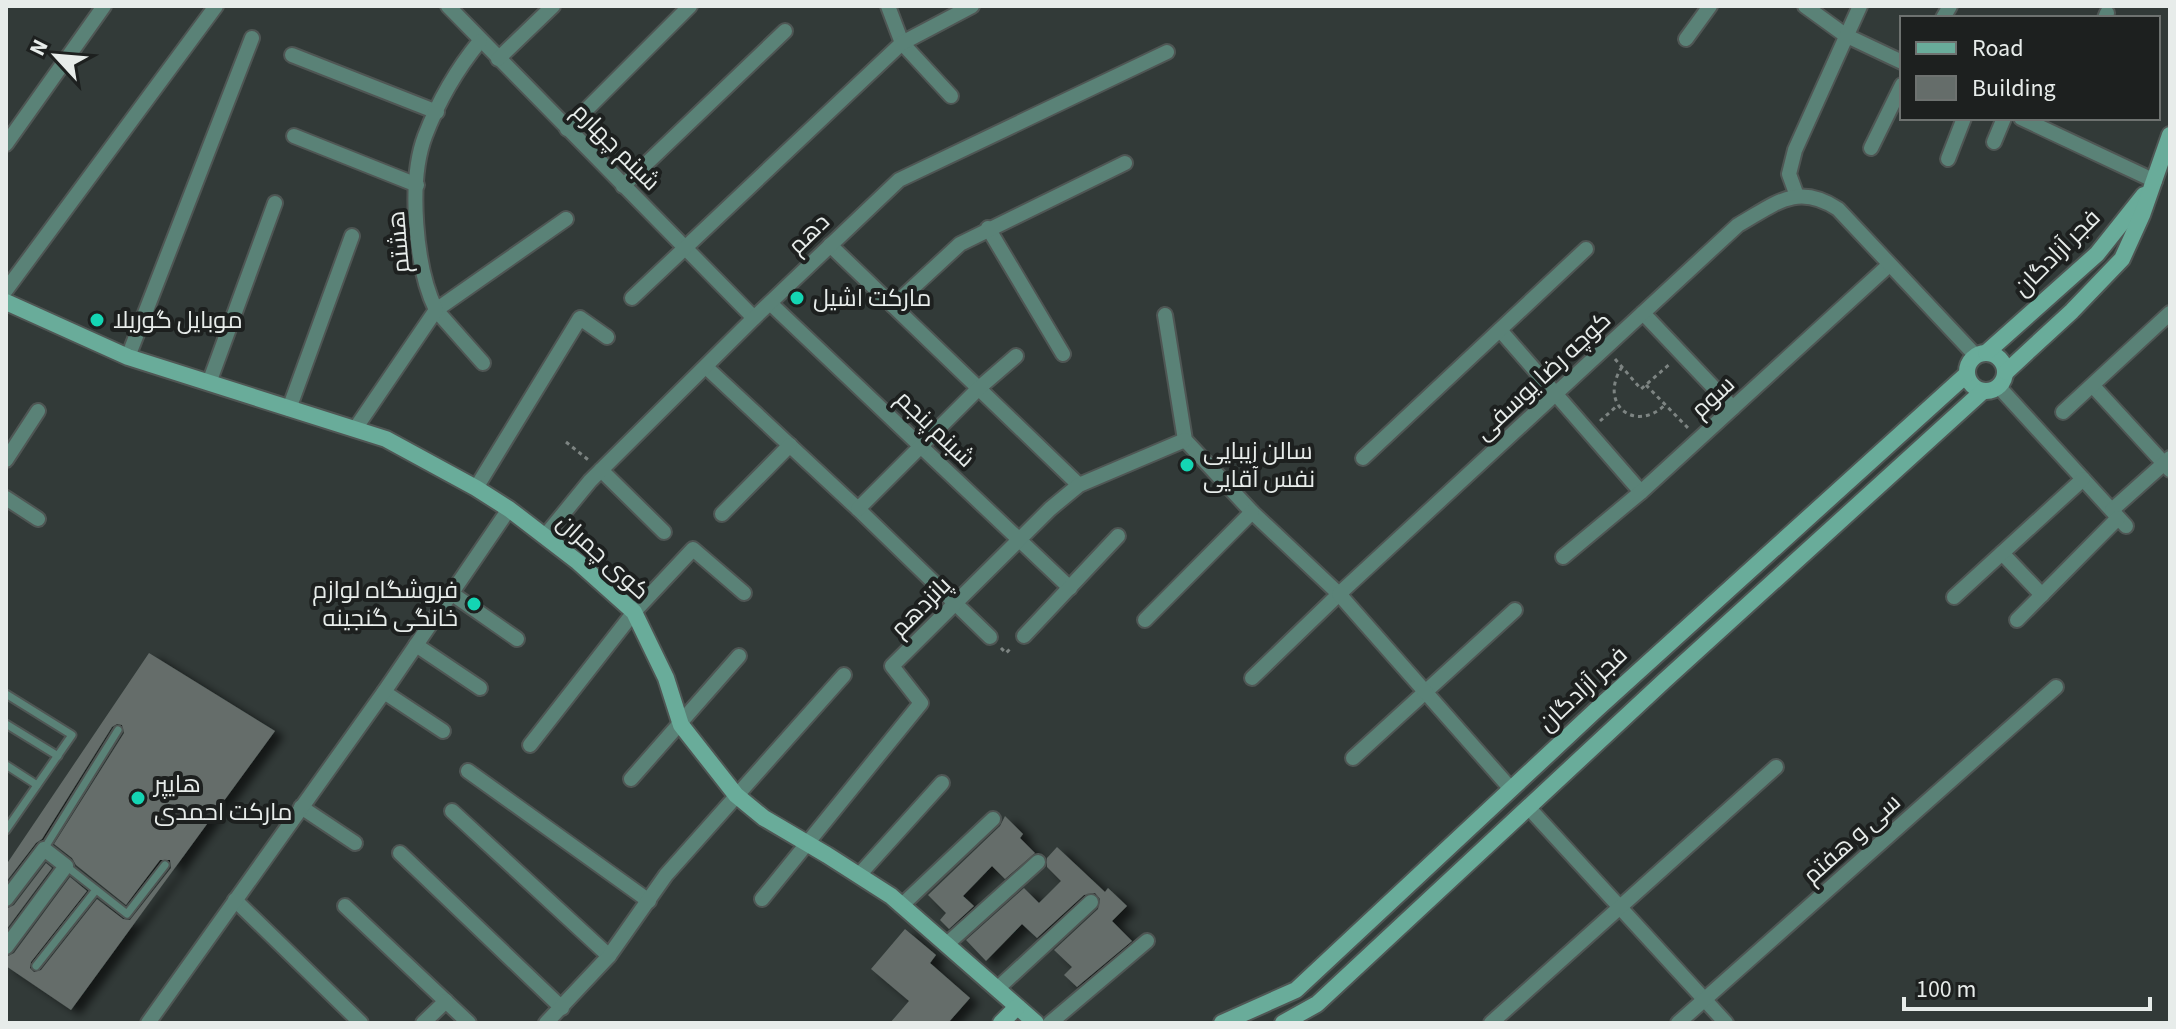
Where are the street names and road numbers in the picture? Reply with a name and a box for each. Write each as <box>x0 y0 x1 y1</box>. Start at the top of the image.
street label: شبنم چهارم <box>564 95 668 199</box>
street label: فجر آزادگان <box>2005 201 2109 305</box>
street label: دهم <box>780 205 838 263</box>
street label: هشتم <box>379 209 419 275</box>
street label: کوچه رضا یوسفی <box>1467 303 1619 449</box>
street label: سوم <box>1683 368 1743 426</box>
street label: شبنم پنجم <box>887 382 983 476</box>
street label: کوی چمران <box>549 506 657 608</box>
street label: پانزدهم <box>883 568 960 645</box>
street label: فجر آزادگان <box>1530 638 1636 740</box>
street label: سی و هفتم <box>1795 785 1909 893</box>

